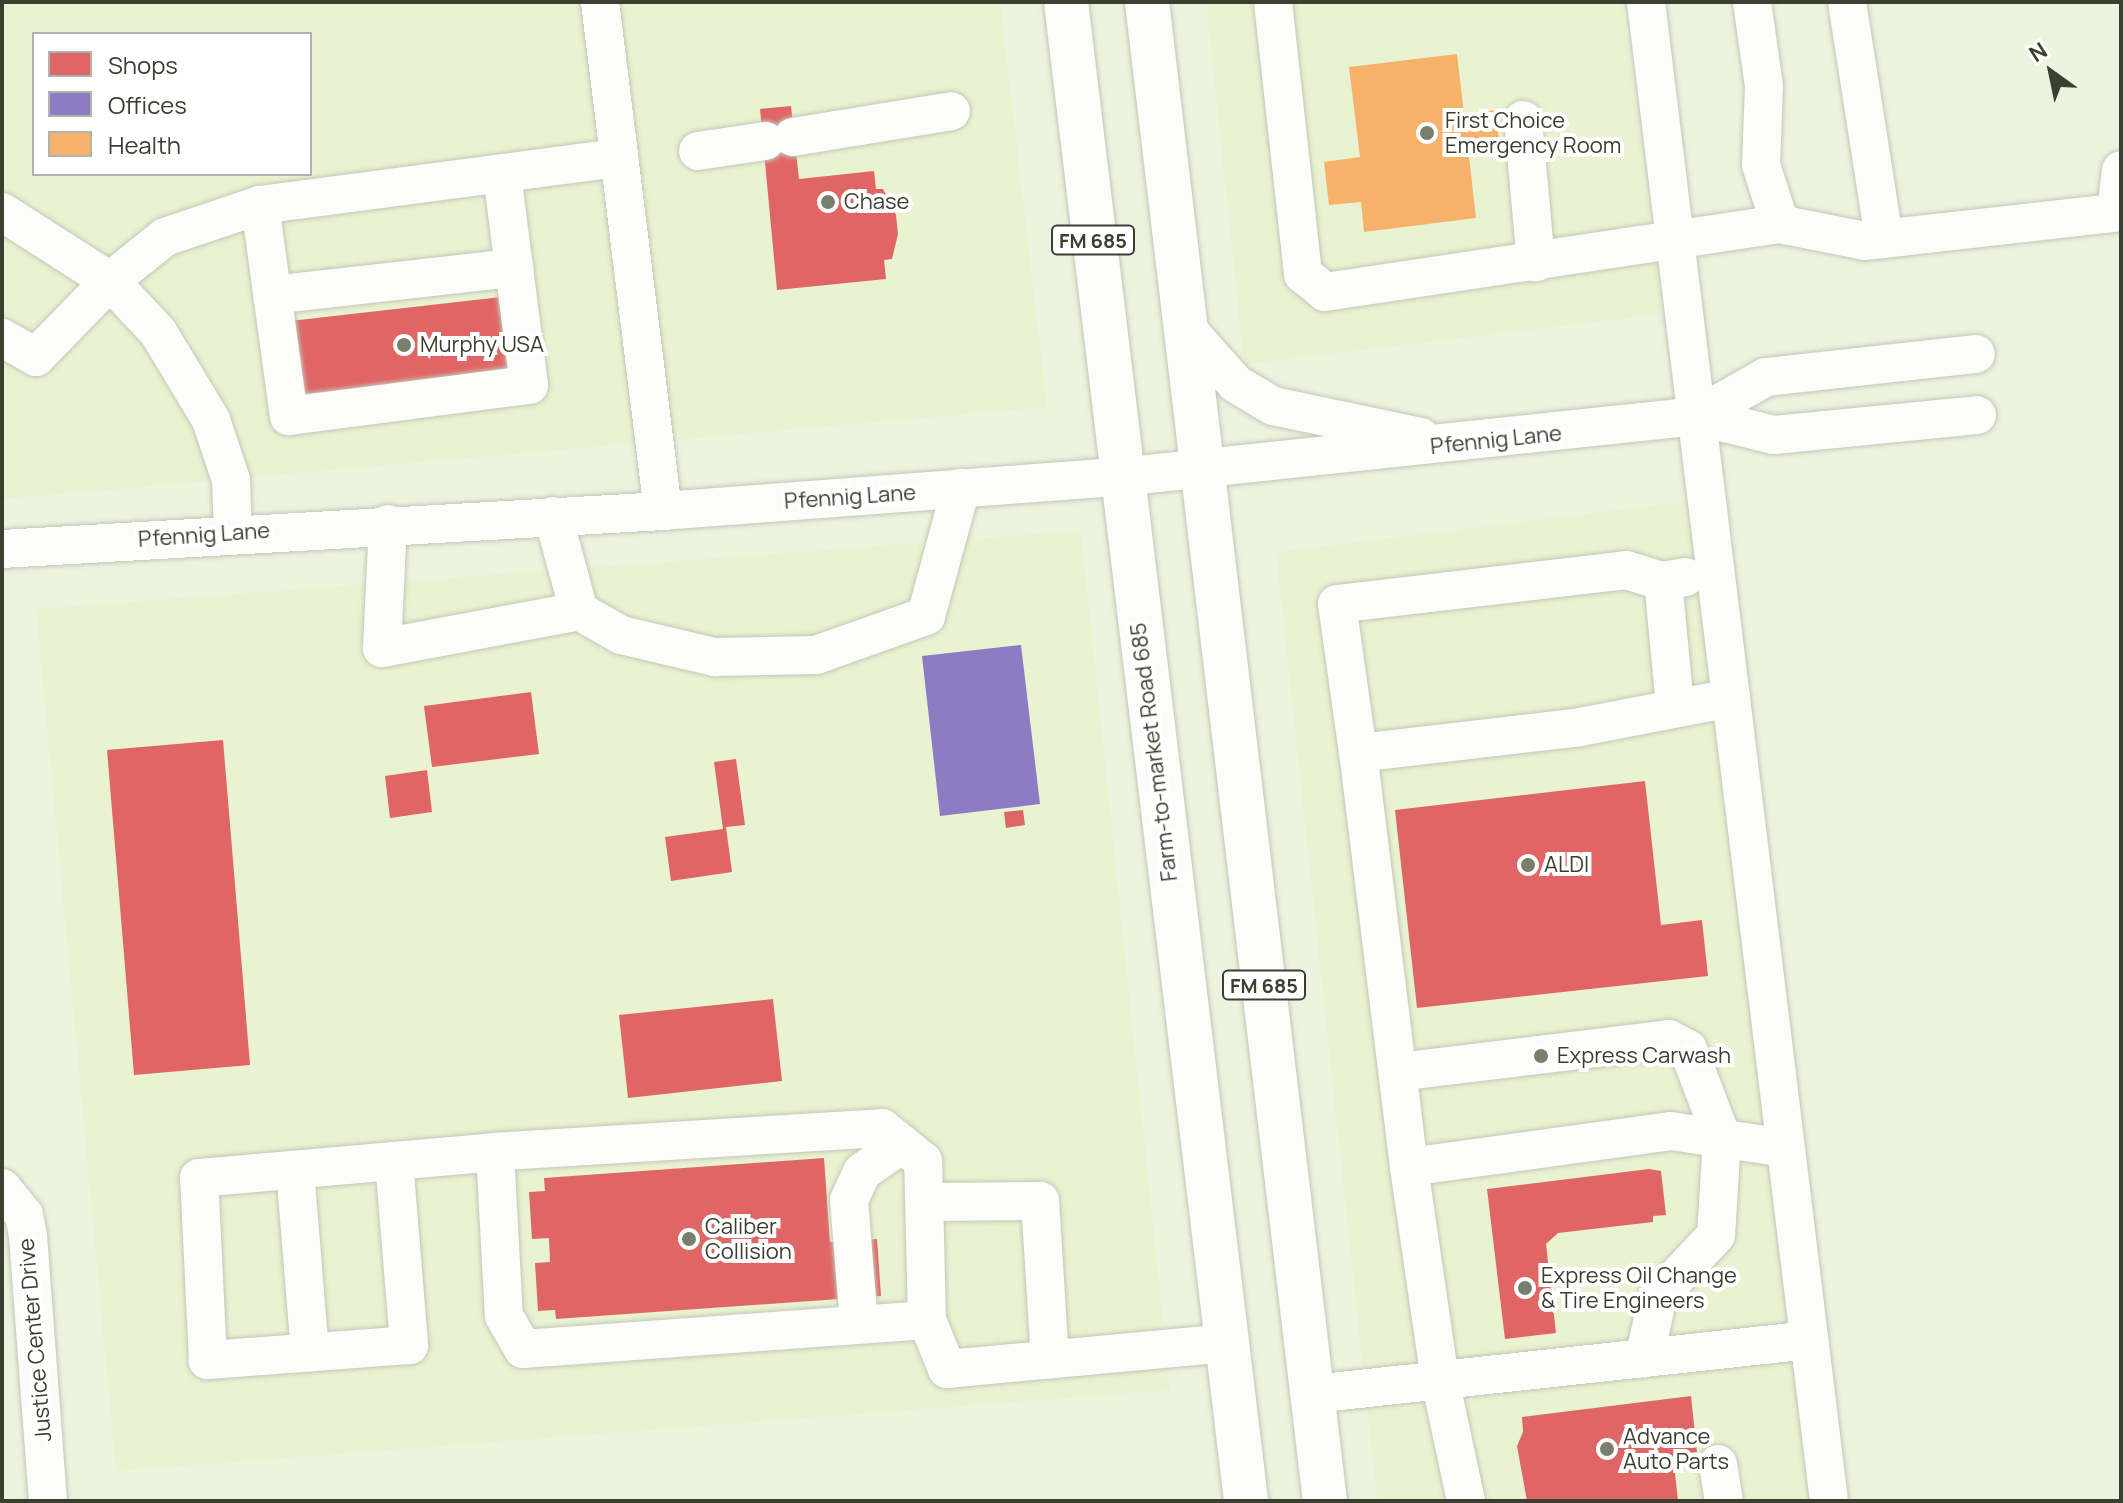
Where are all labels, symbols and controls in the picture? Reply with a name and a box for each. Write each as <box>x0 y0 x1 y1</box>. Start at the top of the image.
legend <box>32 32 312 176</box>
north arrow <box>2011 32 2091 112</box>
text: N <box>2023 35 2053 69</box>
text: Shops <box>108 48 178 81</box>
text: Offices <box>108 88 187 121</box>
place label: First Choice Emergency Room <box>1445 107 1621 158</box>
marker: First Choice Emergency Room <box>1416 122 1438 144</box>
text: Health <box>108 128 181 161</box>
place label: Chase <box>844 189 909 215</box>
marker: Chase <box>819 193 837 211</box>
road number: FM 685 <box>1051 224 1135 256</box>
place label: Murphy USA <box>420 332 544 358</box>
marker: Murphy USA <box>395 336 413 354</box>
street label: Pfennig Lane <box>1429 420 1563 460</box>
street label: Pfennig Lane <box>783 479 917 515</box>
street label: Pfennig Lane <box>137 517 271 553</box>
street label: Farm-to-market Road 685 <box>1125 621 1183 883</box>
place label: ALDI <box>1544 852 1589 878</box>
marker: ALDI <box>1519 856 1537 874</box>
road number: FM 685 <box>1222 969 1306 1001</box>
place label: Express Carwash <box>1557 1043 1731 1069</box>
marker: Express Carwash <box>1532 1047 1550 1065</box>
place label: Caliber Collision <box>705 1213 792 1264</box>
marker: Caliber Collision <box>680 1230 698 1248</box>
street label: Justice Center Drive <box>13 1237 57 1443</box>
place label: Express Oil Change & Tire Engineers <box>1541 1262 1737 1314</box>
marker: Express Oil Change & Tire Engineers <box>1516 1279 1534 1297</box>
place label: Advance Auto Parts <box>1623 1423 1729 1474</box>
marker: Advance Auto Parts <box>1598 1440 1616 1458</box>

